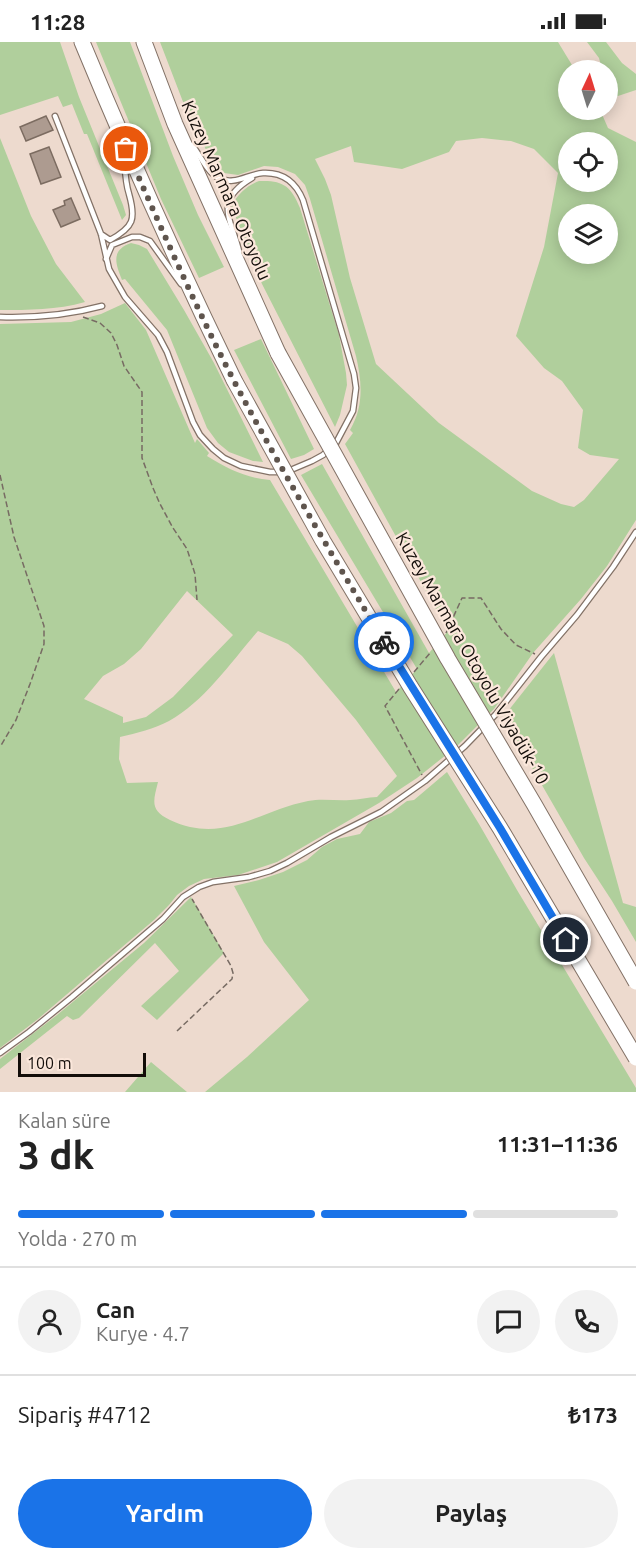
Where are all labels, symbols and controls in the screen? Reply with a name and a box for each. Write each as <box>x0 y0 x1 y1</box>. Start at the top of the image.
text: 11:28 <box>30 9 85 34</box>
north arrow <box>558 60 618 120</box>
map controls <box>558 60 618 264</box>
street label: Kuzey Marmara Otoyolu <box>178 97 276 283</box>
pin <box>100 123 151 174</box>
icon: bag <box>109 132 142 165</box>
button: locate <box>558 132 618 192</box>
button: layers <box>558 204 618 264</box>
street label: Kuzey Marmara Otoyolu Viyadük-10 <box>392 528 554 788</box>
courier <box>354 612 414 672</box>
icon: bike <box>368 626 401 659</box>
pin <box>540 914 591 965</box>
icon: home <box>549 923 582 956</box>
scale bar <box>18 1050 146 1078</box>
text: 100 m <box>27 1054 72 1072</box>
text: Kalan süre <box>18 1109 111 1132</box>
text: 11:31–11:36 <box>497 1131 618 1156</box>
text: 3 dk <box>18 1133 94 1176</box>
text: Yolda · 270 m <box>18 1227 137 1250</box>
button: person <box>18 1290 81 1353</box>
button: chat <box>477 1290 540 1353</box>
button: phone <box>555 1290 618 1353</box>
text: Can <box>96 1297 135 1322</box>
text: Kurye · 4.7 <box>96 1322 190 1345</box>
text: Sipariş #4712 <box>18 1402 151 1427</box>
text: ₺173 <box>568 1402 618 1427</box>
button: Yardım <box>18 1479 312 1548</box>
button: Paylaş <box>324 1479 618 1548</box>

